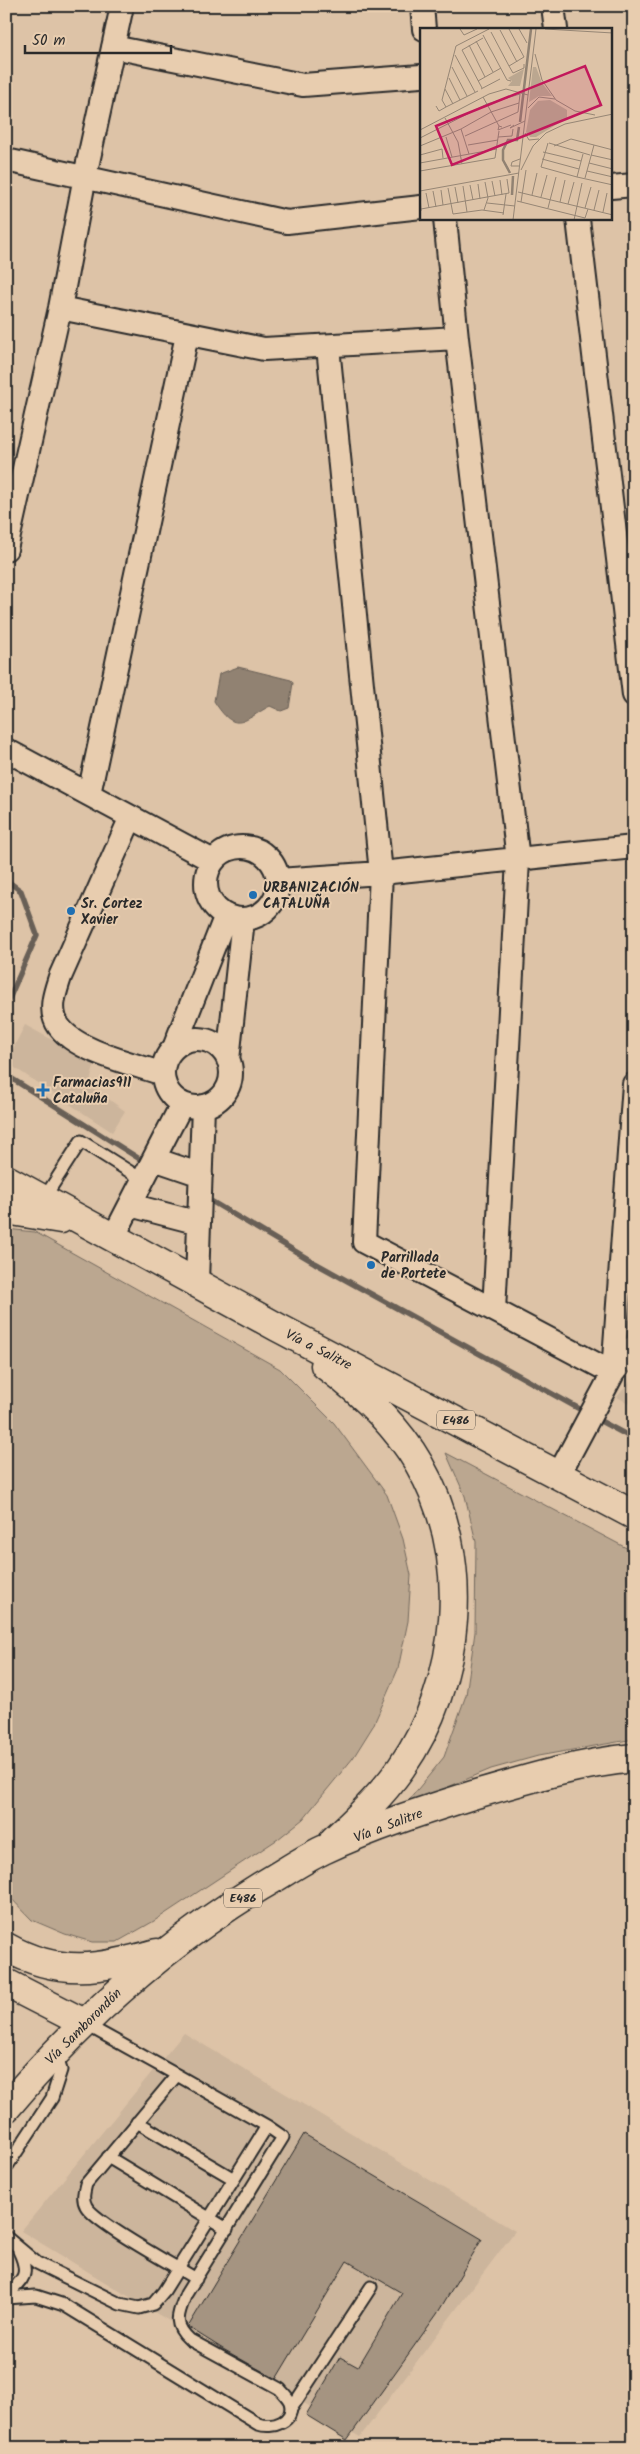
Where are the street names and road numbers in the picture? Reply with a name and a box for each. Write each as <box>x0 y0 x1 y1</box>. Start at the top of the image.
street label: Vía a Salitre <box>281 1324 356 1376</box>
road number: E486 <box>437 1410 475 1430</box>
street label: Vía a Salitre <box>351 1802 427 1849</box>
road number: E486 <box>224 1889 262 1908</box>
street label: Vía Samborondón <box>40 1983 127 2070</box>

